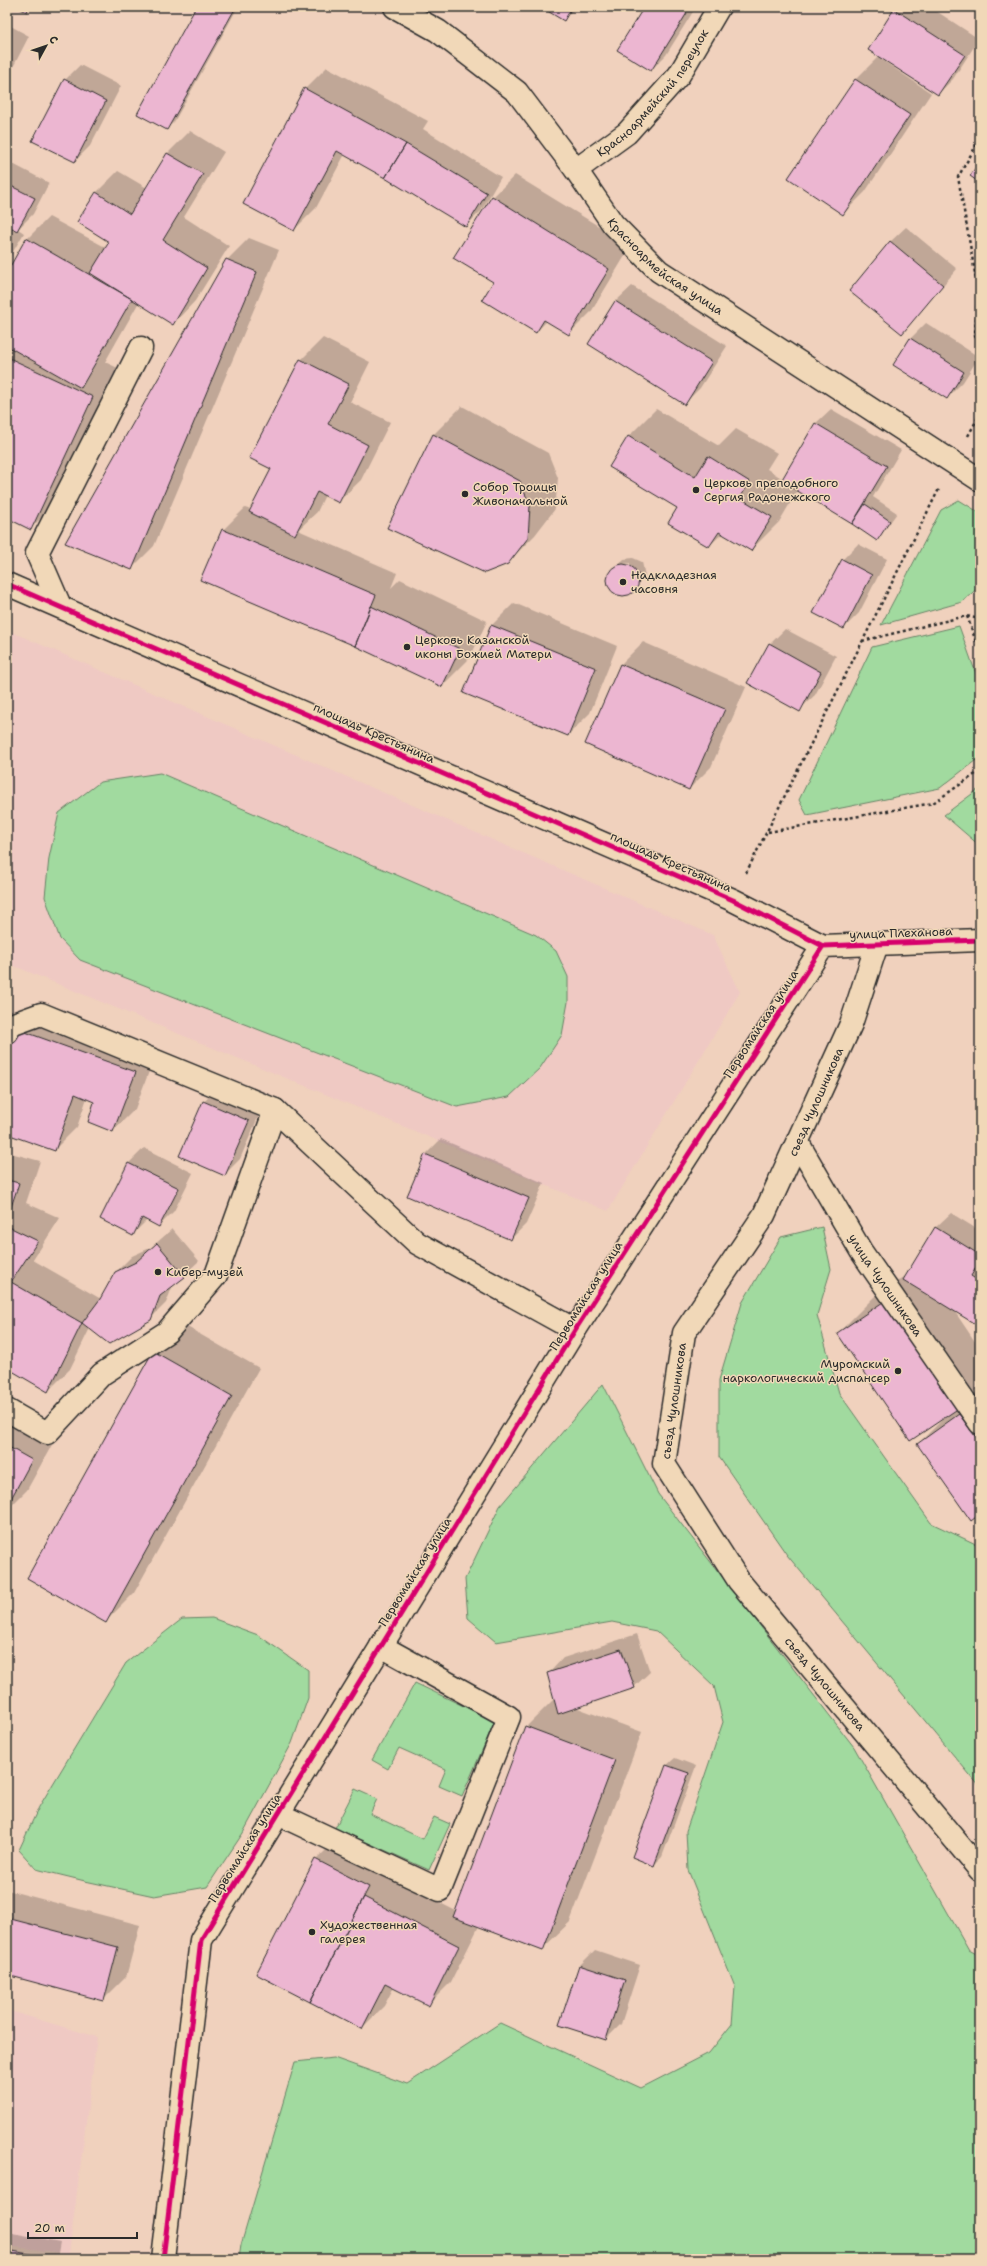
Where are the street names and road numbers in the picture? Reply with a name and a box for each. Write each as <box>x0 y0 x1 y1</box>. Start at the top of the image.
street label: Красноармейский переулок <box>593 26 713 160</box>
street label: Красноармейская улица <box>603 215 727 319</box>
street label: площадь Крестьянина <box>311 699 438 767</box>
street label: площадь Крестьянина <box>608 828 735 896</box>
street label: улица Плеханова <box>849 923 953 943</box>
street label: Первомайская улица <box>720 966 802 1081</box>
street label: съезд Чулошникова <box>785 1045 847 1159</box>
street label: улица Чулошникова <box>845 1231 926 1340</box>
street label: Первомайская улица <box>546 1238 626 1354</box>
street label: съезд Чулошникова <box>658 1341 690 1460</box>
street label: Первомайская улица <box>375 1514 455 1630</box>
street label: съезд Чулошникова <box>781 1634 869 1735</box>
street label: Первомайская улица <box>205 1790 285 1906</box>

